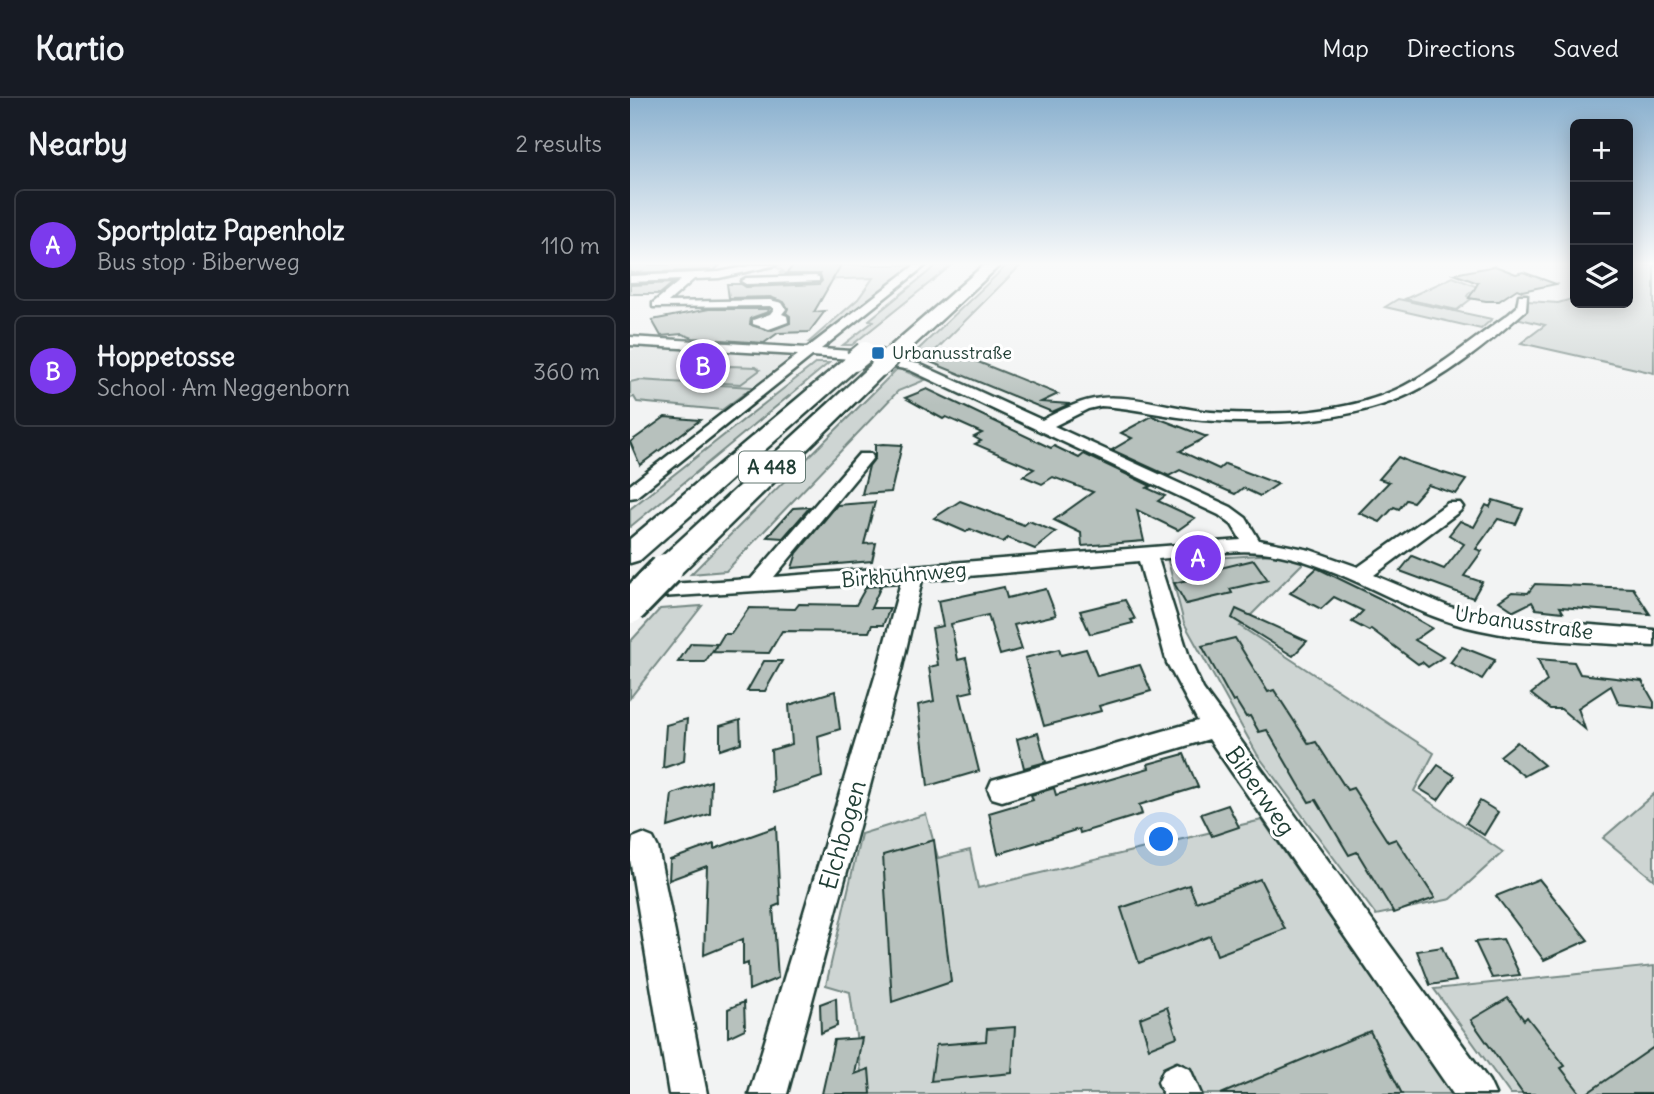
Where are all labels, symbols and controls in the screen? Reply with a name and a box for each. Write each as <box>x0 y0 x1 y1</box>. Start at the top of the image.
text: Kartio <box>35 27 125 69</box>
text: Map <box>1322 33 1369 63</box>
text: Directions <box>1407 33 1515 63</box>
text: Saved <box>1553 33 1619 63</box>
map controls <box>1570 119 1633 308</box>
button: + <box>1570 119 1633 182</box>
text: Nearby <box>28 125 128 163</box>
text: 2 results <box>516 129 602 158</box>
button: − <box>1570 182 1633 245</box>
text: Sportplatz Papenholz <box>97 214 345 247</box>
text: A <box>46 231 60 260</box>
text: 110 m <box>541 231 600 260</box>
button: layers <box>1570 245 1633 308</box>
text: Bus stop · Biberweg <box>97 247 300 276</box>
text: Hoppetosse <box>97 340 235 373</box>
pin: B <box>680 340 726 392</box>
place label: Urbanusstraße <box>892 341 1012 364</box>
marker: Urbanusstraße <box>870 345 886 361</box>
text: B <box>45 357 61 386</box>
text: 360 m <box>533 357 600 386</box>
text: School · Am Neggenborn <box>97 373 350 402</box>
road number: A 448 <box>739 452 805 482</box>
pin: A <box>1175 532 1221 584</box>
street label: Birkhuhnweg <box>840 556 968 593</box>
street label: Urbanusstraße <box>1453 599 1595 646</box>
street label: Biberweg <box>1219 740 1302 841</box>
street label: Elchbogen <box>812 776 872 893</box>
your location <box>1144 822 1178 856</box>

